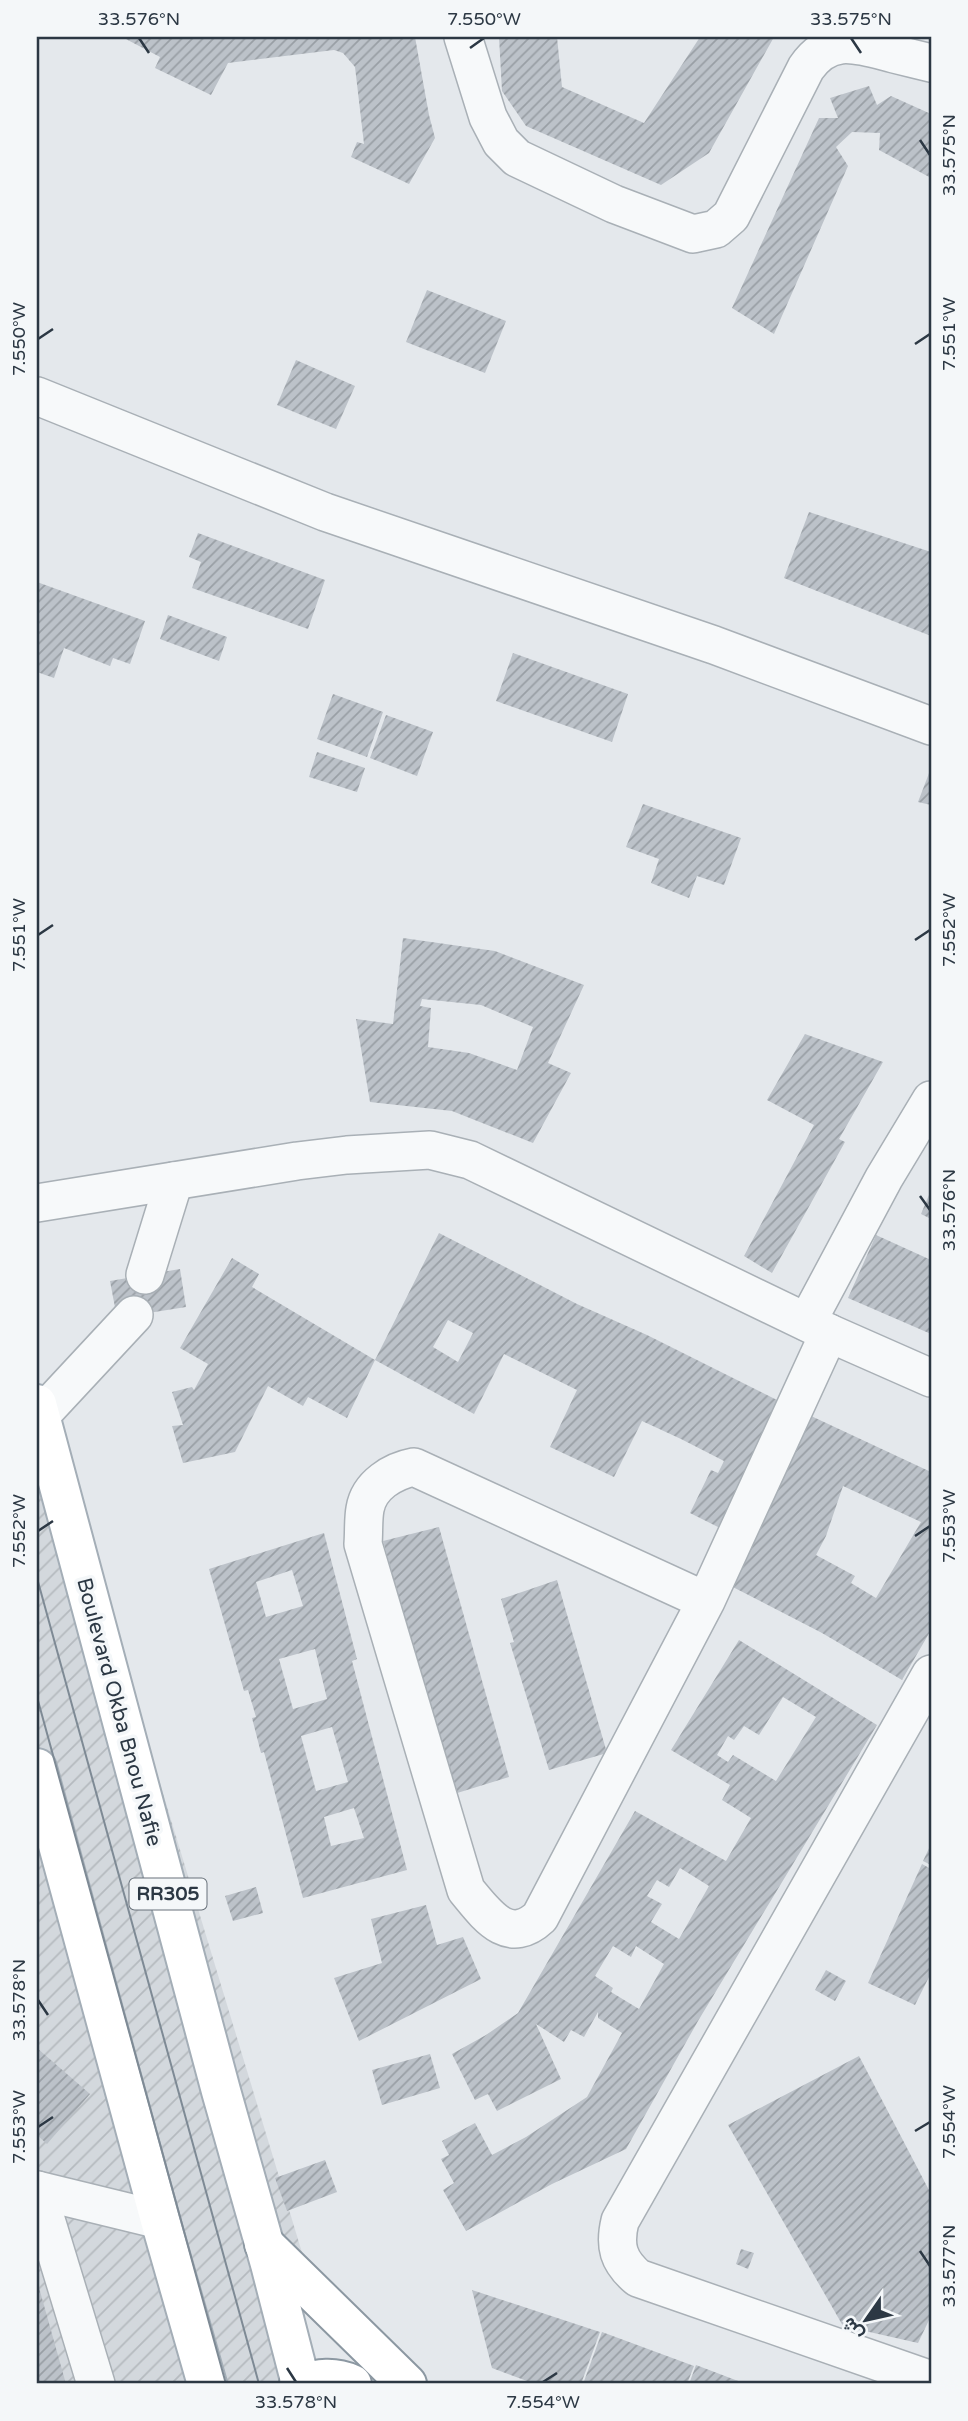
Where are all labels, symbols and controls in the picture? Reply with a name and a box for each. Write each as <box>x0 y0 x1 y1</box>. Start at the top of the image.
text: 33.576°N <box>98 8 180 30</box>
text: 7.550°W <box>447 8 521 30</box>
text: 33.575°N <box>810 8 892 30</box>
text: 33.575°N <box>938 114 960 196</box>
text: 7.551°W <box>938 297 960 371</box>
text: 7.550°W <box>8 302 30 376</box>
text: 7.552°W <box>938 893 960 967</box>
text: 7.551°W <box>8 898 30 972</box>
text: 33.576°N <box>938 1169 960 1251</box>
text: 7.553°W <box>938 1489 960 1563</box>
text: 7.552°W <box>8 1494 30 1568</box>
street label: Boulevard Okba Bnou Nafie <box>71 1575 167 1849</box>
road number: RR305 <box>130 1878 206 1910</box>
text: 33.578°N <box>8 1959 30 2041</box>
text: 7.554°W <box>938 2085 960 2159</box>
text: 7.553°W <box>8 2090 30 2164</box>
text: 33.577°N <box>938 2225 960 2307</box>
north arrow <box>832 2284 902 2354</box>
text: ش <box>837 2313 868 2345</box>
text: 33.578°N <box>255 2391 337 2413</box>
text: 7.554°W <box>506 2391 580 2413</box>

